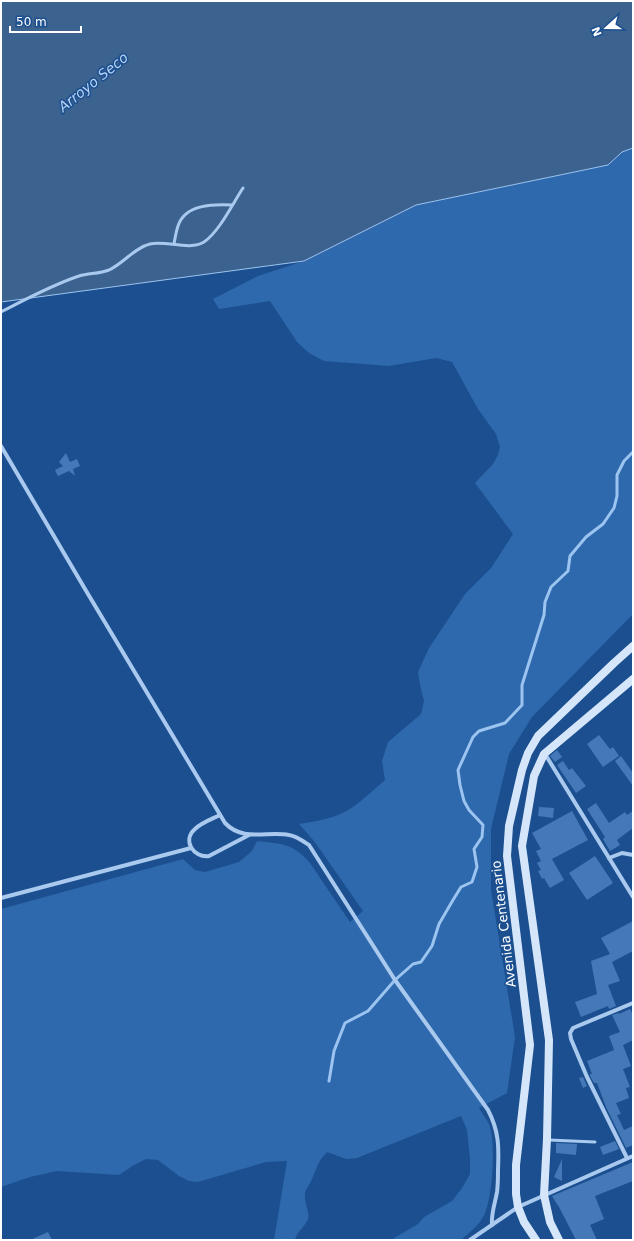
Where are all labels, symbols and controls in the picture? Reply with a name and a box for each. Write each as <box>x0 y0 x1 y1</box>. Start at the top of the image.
scale bar <box>10 8 81 34</box>
north arrow <box>586 8 626 48</box>
text: 50 m <box>16 15 47 29</box>
text: N <box>589 25 605 38</box>
water label: Arroyo Seco <box>54 49 131 116</box>
street label: Avenida Centenario <box>488 860 519 988</box>

